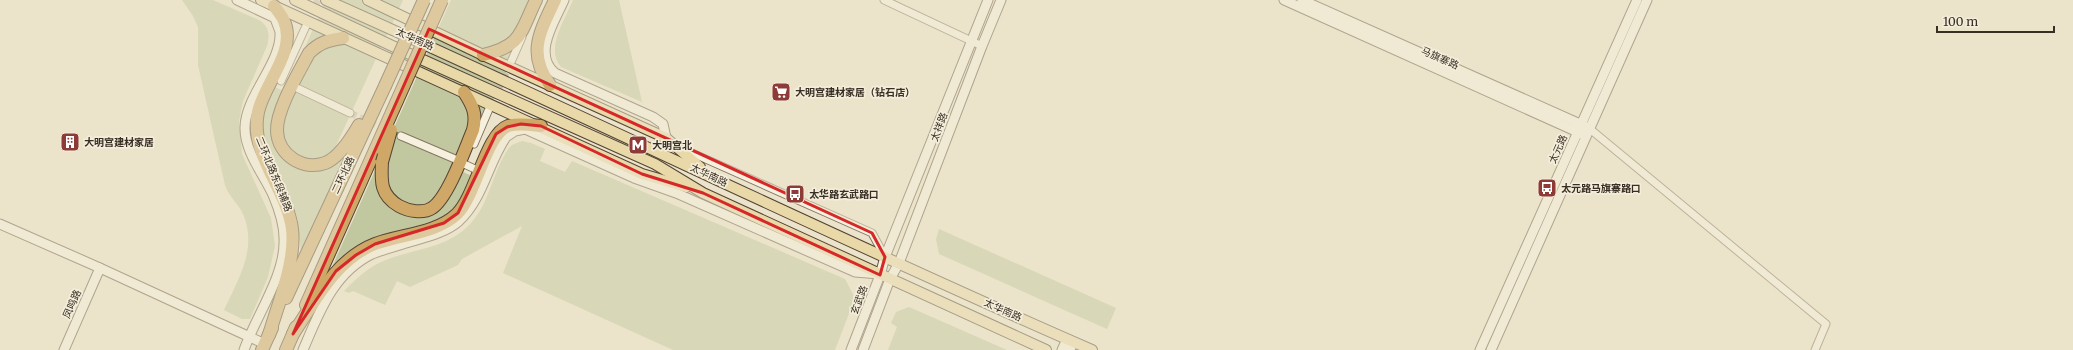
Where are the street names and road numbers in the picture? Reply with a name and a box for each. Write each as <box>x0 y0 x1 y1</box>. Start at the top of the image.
street label: 太华南路 <box>394 25 436 53</box>
street label: 马旗寨路 <box>1419 44 1461 72</box>
street label: 太祥路 <box>928 111 950 143</box>
street label: 太元路 <box>1546 133 1570 165</box>
street label: 二环北路东段辅路 <box>253 134 295 214</box>
street label: 二环北路 <box>329 154 357 196</box>
street label: 太华南路 <box>688 161 730 189</box>
street label: 玄武路 <box>848 284 870 316</box>
street label: 凤鸣路 <box>60 288 84 320</box>
street label: 太华南路 <box>982 296 1024 324</box>

